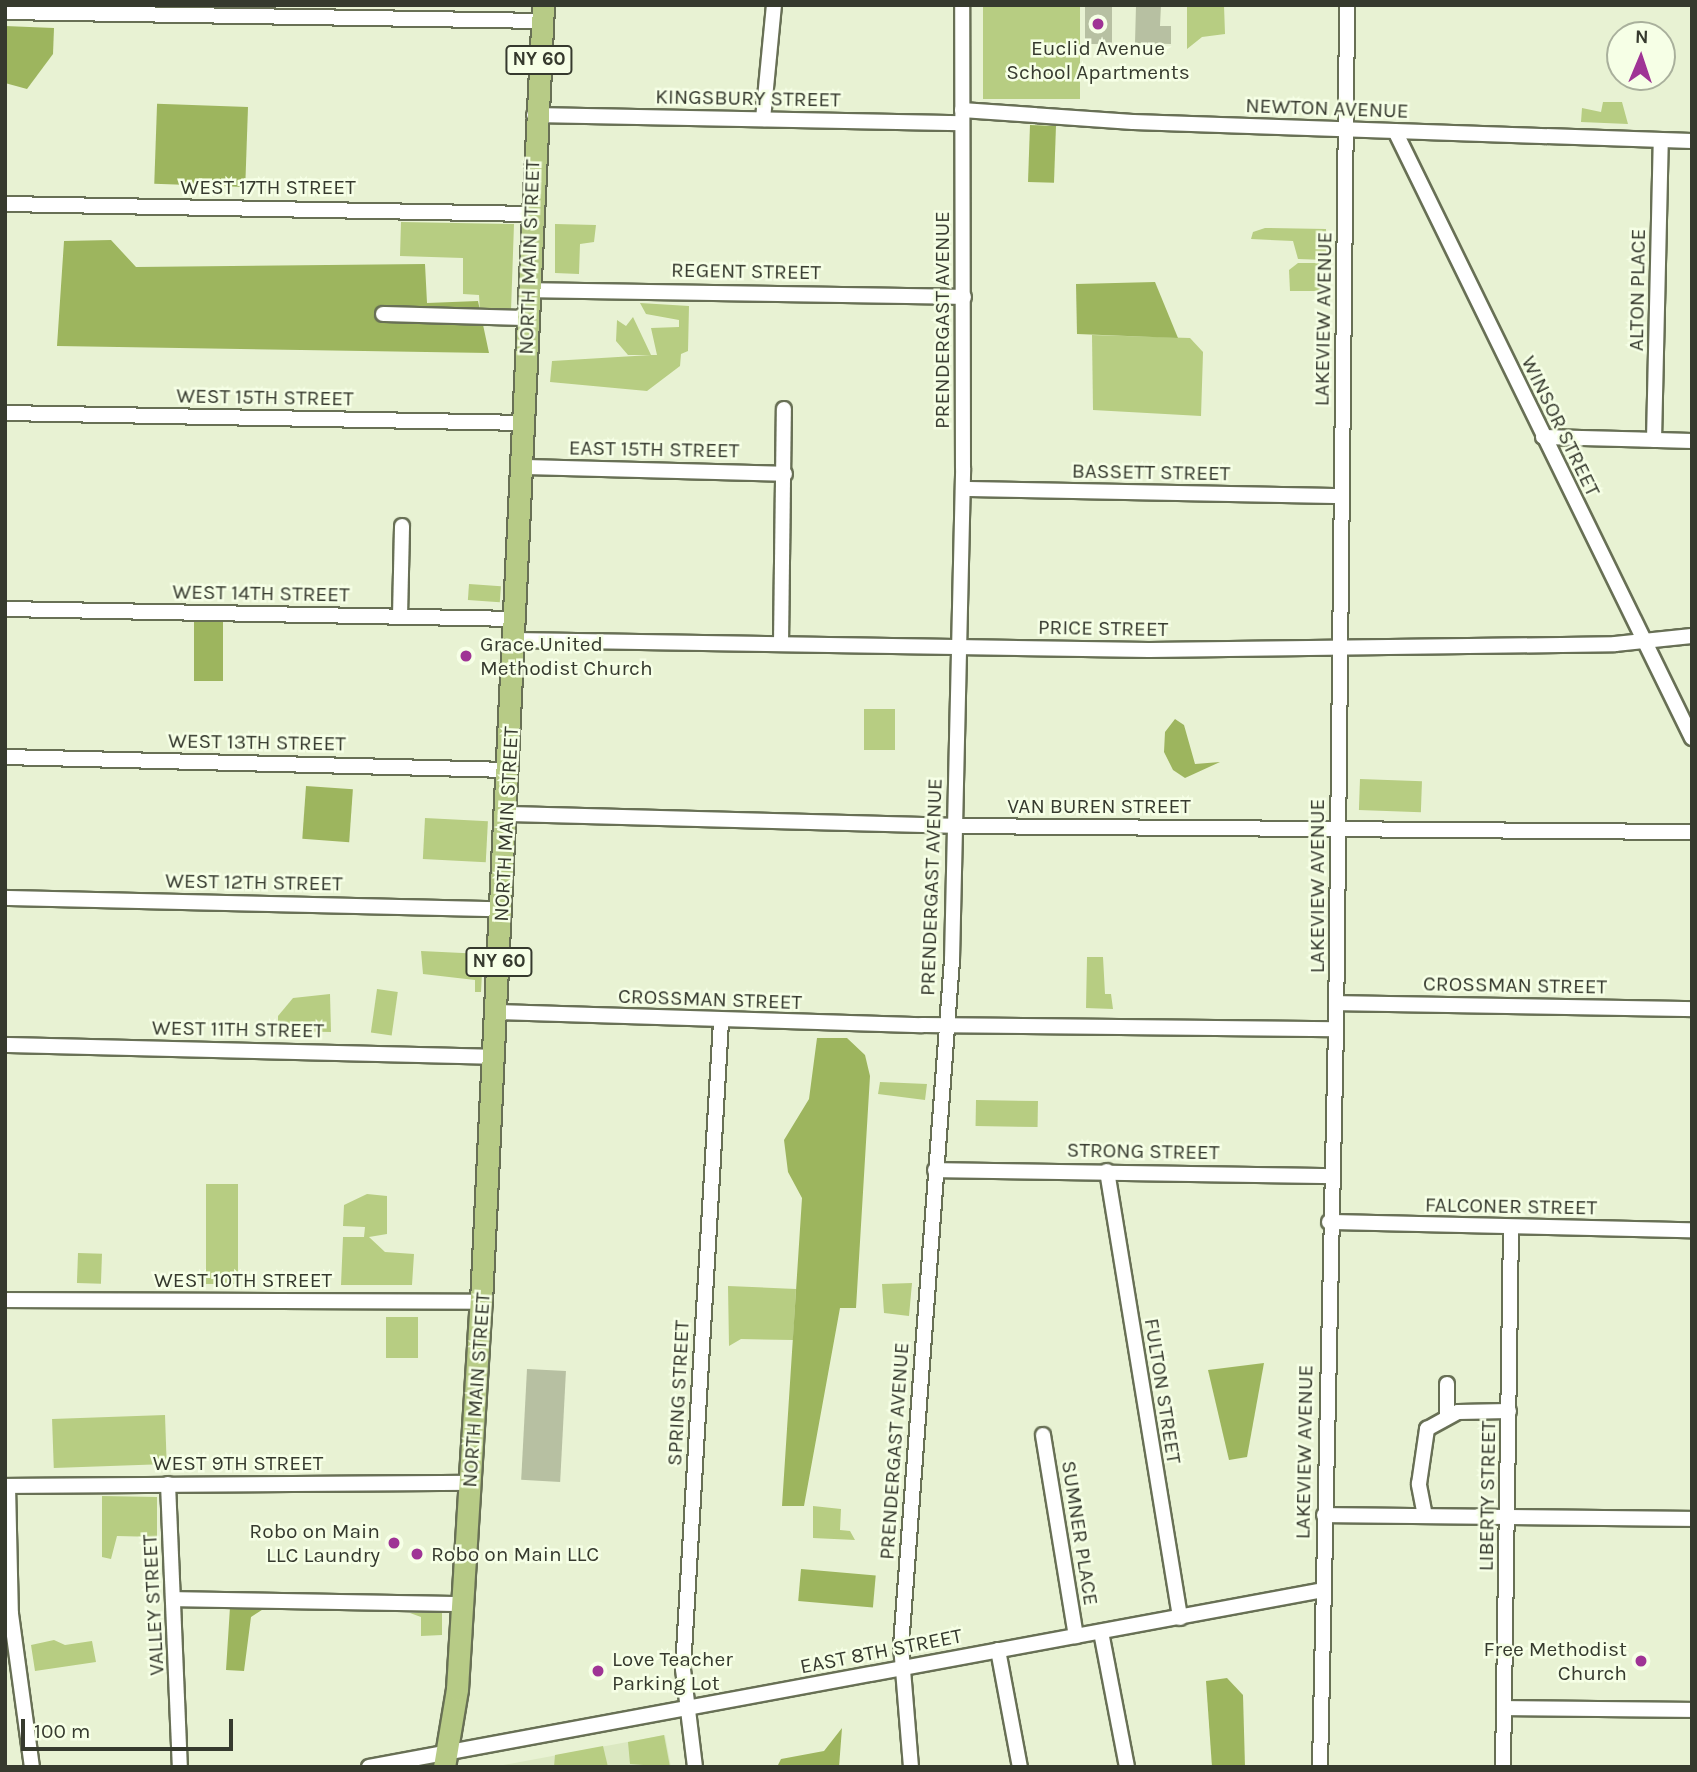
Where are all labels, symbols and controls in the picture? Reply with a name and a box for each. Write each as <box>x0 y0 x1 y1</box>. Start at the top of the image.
marker: Euclid Avenue School Apartments <box>1090 16 1106 32</box>
north arrow <box>1606 21 1676 91</box>
text: N <box>1634 26 1649 48</box>
place label: Euclid Avenue School Apartments <box>1006 35 1190 85</box>
road number: NY 60 <box>504 44 574 76</box>
street label: KINGSBURY STREET <box>655 84 841 112</box>
street label: NEWTON AVENUE <box>1245 93 1409 123</box>
street label: NORTH MAIN STREET <box>513 159 545 355</box>
street label: WEST 17TH STREET <box>180 174 356 200</box>
street label: PRENDERGAST AVENUE <box>929 211 955 429</box>
street label: ALTON PLACE <box>1623 229 1651 351</box>
street label: LAKEVIEW AVENUE <box>1309 231 1337 407</box>
street label: REGENT STREET <box>671 257 821 285</box>
street label: WINSOR STREET <box>1516 352 1606 500</box>
street label: WEST 15TH STREET <box>176 383 354 411</box>
street label: EAST 15TH STREET <box>569 435 739 463</box>
street label: BASSETT STREET <box>1072 458 1230 486</box>
street label: WEST 14TH STREET <box>172 579 350 607</box>
street label: PRICE STREET <box>1038 614 1168 642</box>
place label: Grace United Methodist Church <box>480 631 653 681</box>
marker: Grace United Methodist Church <box>458 648 474 664</box>
street label: NORTH MAIN STREET <box>488 726 524 922</box>
street label: WEST 13TH STREET <box>168 728 346 756</box>
street label: PRENDERGAST AVENUE <box>915 778 947 996</box>
street label: VAN BUREN STREET <box>1007 793 1191 819</box>
street label: LAKEVIEW AVENUE <box>1304 799 1330 973</box>
street label: WEST 12TH STREET <box>165 868 343 896</box>
road number: NY 60 <box>464 946 534 978</box>
street label: CROSSMAN STREET <box>1423 971 1607 999</box>
street label: CROSSMAN STREET <box>618 983 802 1015</box>
street label: WEST 11TH STREET <box>152 1015 324 1043</box>
street label: STRONG STREET <box>1066 1137 1220 1165</box>
street label: FALCONER STREET <box>1425 1192 1597 1220</box>
street label: WEST 10TH STREET <box>154 1267 332 1293</box>
street label: NORTH MAIN STREET <box>457 1292 495 1488</box>
street label: FULTON STREET <box>1139 1316 1187 1466</box>
street label: SPRING STREET <box>662 1319 694 1467</box>
street label: PRENDERGAST AVENUE <box>874 1341 914 1561</box>
street label: LAKEVIEW AVENUE <box>1290 1364 1318 1540</box>
street label: LIBERTY STREET <box>1473 1420 1501 1572</box>
street label: WEST 9TH STREET <box>153 1450 323 1476</box>
street label: SUMNER PLACE <box>1056 1459 1104 1607</box>
place label: Robo on Main LLC Laundry <box>249 1518 380 1568</box>
street label: VALLEY STREET <box>137 1534 169 1676</box>
marker: Robo on Main LLC Laundry <box>386 1535 402 1551</box>
place label: Robo on Main LLC <box>431 1541 599 1567</box>
marker: Robo on Main LLC <box>409 1546 425 1562</box>
street label: EAST 8TH STREET <box>798 1623 964 1679</box>
place label: Free Methodist Church <box>1484 1636 1627 1686</box>
place label: Love Teacher Parking Lot <box>612 1646 733 1696</box>
marker: Free Methodist Church <box>1633 1653 1649 1669</box>
marker: Love Teacher Parking Lot <box>590 1663 606 1679</box>
scale bar <box>24 1706 236 1750</box>
text: 100 m <box>34 1719 91 1743</box>

